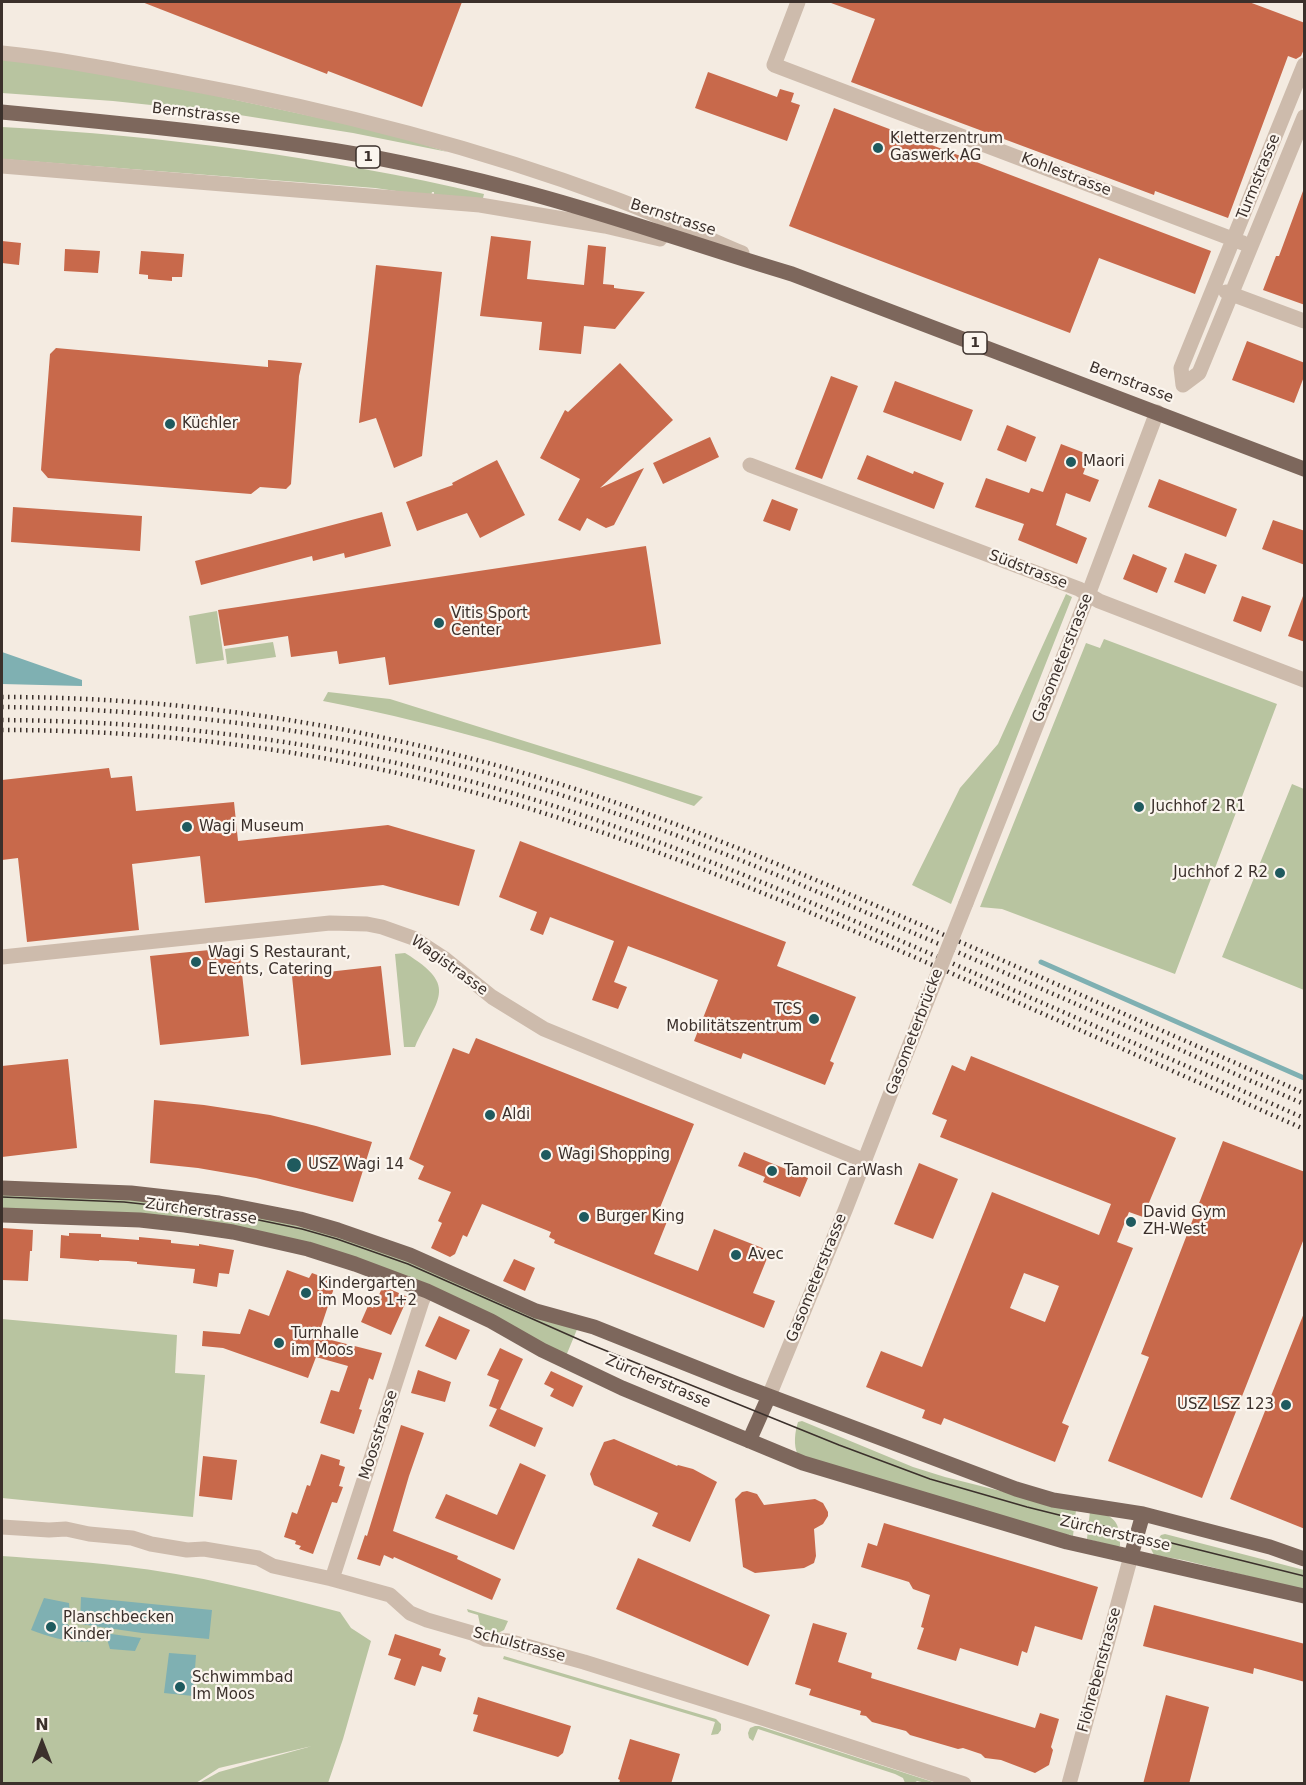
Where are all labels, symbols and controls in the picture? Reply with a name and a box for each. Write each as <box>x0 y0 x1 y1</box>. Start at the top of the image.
street label: Bernstrasse <box>151 100 241 128</box>
place label: Kletterzentrum Gaswerk AG <box>890 130 1003 165</box>
street label: Turmstrasse <box>1234 132 1284 222</box>
marker: Kletterzentrum Gaswerk AG <box>871 141 885 155</box>
road number: 1 <box>356 146 380 168</box>
street label: Kohlestrasse <box>1018 150 1114 200</box>
street label: Bernstrasse <box>628 196 718 240</box>
road number: 1 <box>963 332 987 354</box>
street label: Bernstrasse <box>1086 359 1176 407</box>
place label: Küchler <box>182 415 238 433</box>
marker: Küchler <box>163 417 177 431</box>
place label: Maori <box>1083 453 1125 471</box>
marker: Maori <box>1064 455 1078 469</box>
street label: Südstrasse <box>986 547 1070 593</box>
street label: Gasometerstrasse <box>1029 591 1097 725</box>
place label: Vitis Sport Center <box>451 605 528 640</box>
marker: Vitis Sport Center <box>432 616 446 630</box>
place label: Juchhof 2 R1 <box>1151 798 1246 816</box>
marker: Juchhof 2 R1 <box>1132 800 1146 814</box>
place label: Wagi Museum <box>199 818 304 836</box>
marker: Wagi Museum <box>180 820 194 834</box>
place label: Juchhof 2 R2 <box>1173 864 1268 882</box>
marker: Juchhof 2 R2 <box>1273 866 1287 880</box>
street label: Wagistrasse <box>407 932 491 1000</box>
place label: Wagi S Restaurant, Events, Catering <box>208 944 351 979</box>
marker: Wagi S Restaurant, Events, Catering <box>189 955 203 969</box>
street label: Gasometerbrücke <box>883 966 947 1098</box>
place label: TCS Mobilitätszentrum <box>666 1001 802 1036</box>
marker: TCS Mobilitätszentrum <box>807 1012 821 1026</box>
place label: Aldi <box>502 1106 530 1124</box>
marker: Aldi <box>483 1108 497 1122</box>
place label: Wagi Shopping <box>558 1146 670 1164</box>
marker: Wagi Shopping <box>539 1148 553 1162</box>
marker: USZ Wagi 14 <box>285 1156 303 1174</box>
place label: USZ Wagi 14 <box>308 1156 404 1174</box>
place label: Tamoil CarWash <box>784 1162 903 1180</box>
marker: Tamoil CarWash <box>765 1164 779 1178</box>
street label: Zürcherstrasse <box>144 1195 258 1229</box>
place label: David Gym ZH-West <box>1143 1204 1226 1239</box>
place label: Burger King <box>596 1208 684 1226</box>
marker: Burger King <box>577 1210 591 1224</box>
street label: Gasometerstrasse <box>783 1211 851 1345</box>
marker: David Gym ZH-West <box>1124 1215 1138 1229</box>
place label: Avec <box>748 1246 784 1264</box>
marker: Avec <box>729 1248 743 1262</box>
place label: Kindergarten im Moos 1+2 <box>318 1275 417 1310</box>
marker: Kindergarten im Moos 1+2 <box>299 1286 313 1300</box>
place label: Turnhalle im Moos <box>291 1325 359 1360</box>
marker: Turnhalle im Moos <box>272 1336 286 1350</box>
street label: Zürcherstrasse <box>603 1352 713 1412</box>
street label: Moosstrasse <box>356 1388 402 1482</box>
place label: USZ LSZ 123 <box>1177 1396 1274 1414</box>
marker: USZ LSZ 123 <box>1279 1398 1293 1412</box>
street label: Zürcherstrasse <box>1058 1513 1172 1555</box>
street label: Flöhrebenstrasse <box>1075 1606 1125 1734</box>
place label: Planschbecken Kinder <box>63 1609 174 1644</box>
marker: Planschbecken Kinder <box>44 1620 58 1634</box>
street label: Schulstrasse <box>471 1624 567 1666</box>
place label: Schwimmbad Im Moos <box>192 1669 293 1704</box>
marker: Schwimmbad Im Moos <box>173 1680 187 1694</box>
north arrow <box>12 1713 72 1773</box>
text: N <box>35 1715 49 1734</box>

